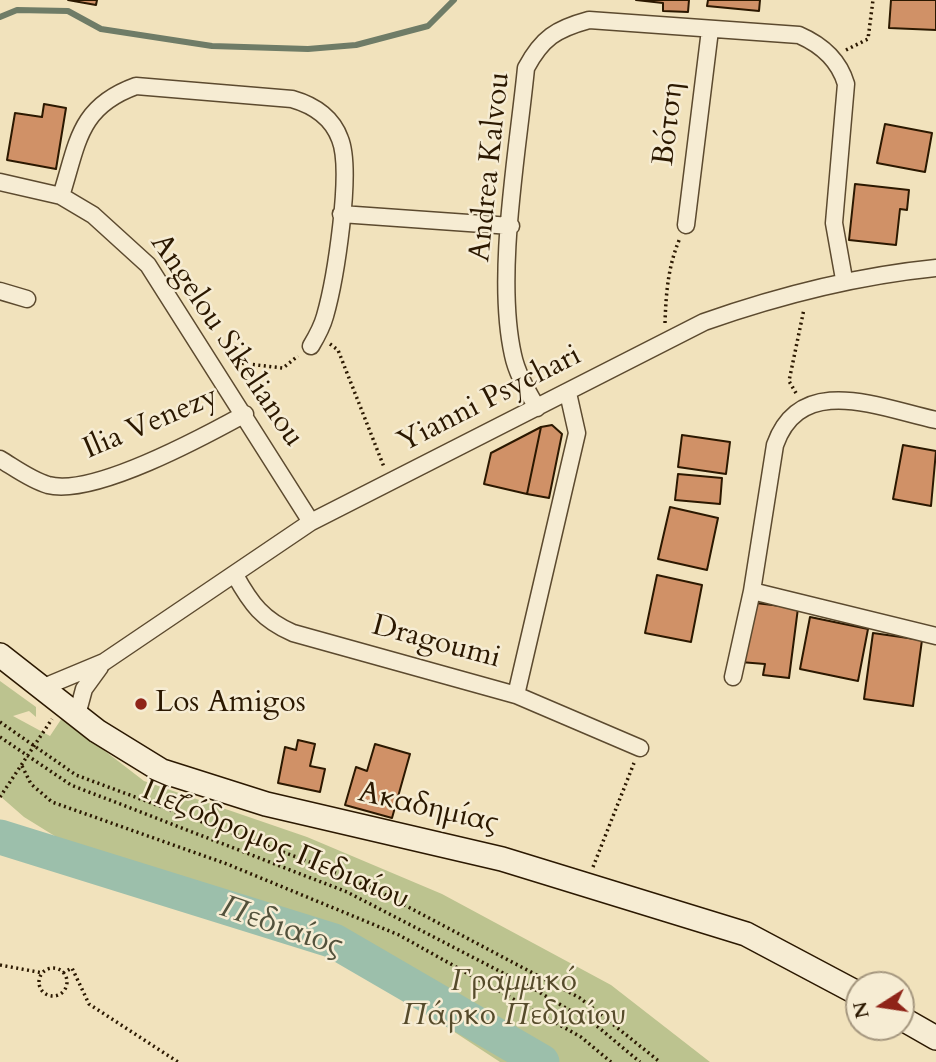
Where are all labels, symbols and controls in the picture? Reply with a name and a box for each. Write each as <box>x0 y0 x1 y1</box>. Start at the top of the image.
street label: Andrea Kalvou <box>463 70 519 264</box>
street label: Βότση <box>647 80 693 168</box>
street label: Angelou Sikelianou <box>141 228 311 454</box>
street label: Yianni Psychari <box>393 338 587 462</box>
street label: Ilia Venezy <box>78 380 224 468</box>
street label: Dragoumi <box>368 609 504 677</box>
place label: Los Amigos <box>155 686 306 722</box>
marker: Los Amigos <box>133 696 149 712</box>
street label: Πεζόδρομος Πεδιαίου <box>136 773 414 919</box>
street label: Ακαδημίας <box>354 775 502 843</box>
water label: Πεδιαίος <box>215 889 347 967</box>
park label: Γραμμικό Πάρκο Πεδιαίου <box>402 965 626 1036</box>
north arrow <box>845 971 915 1041</box>
text: N <box>847 999 876 1021</box>

